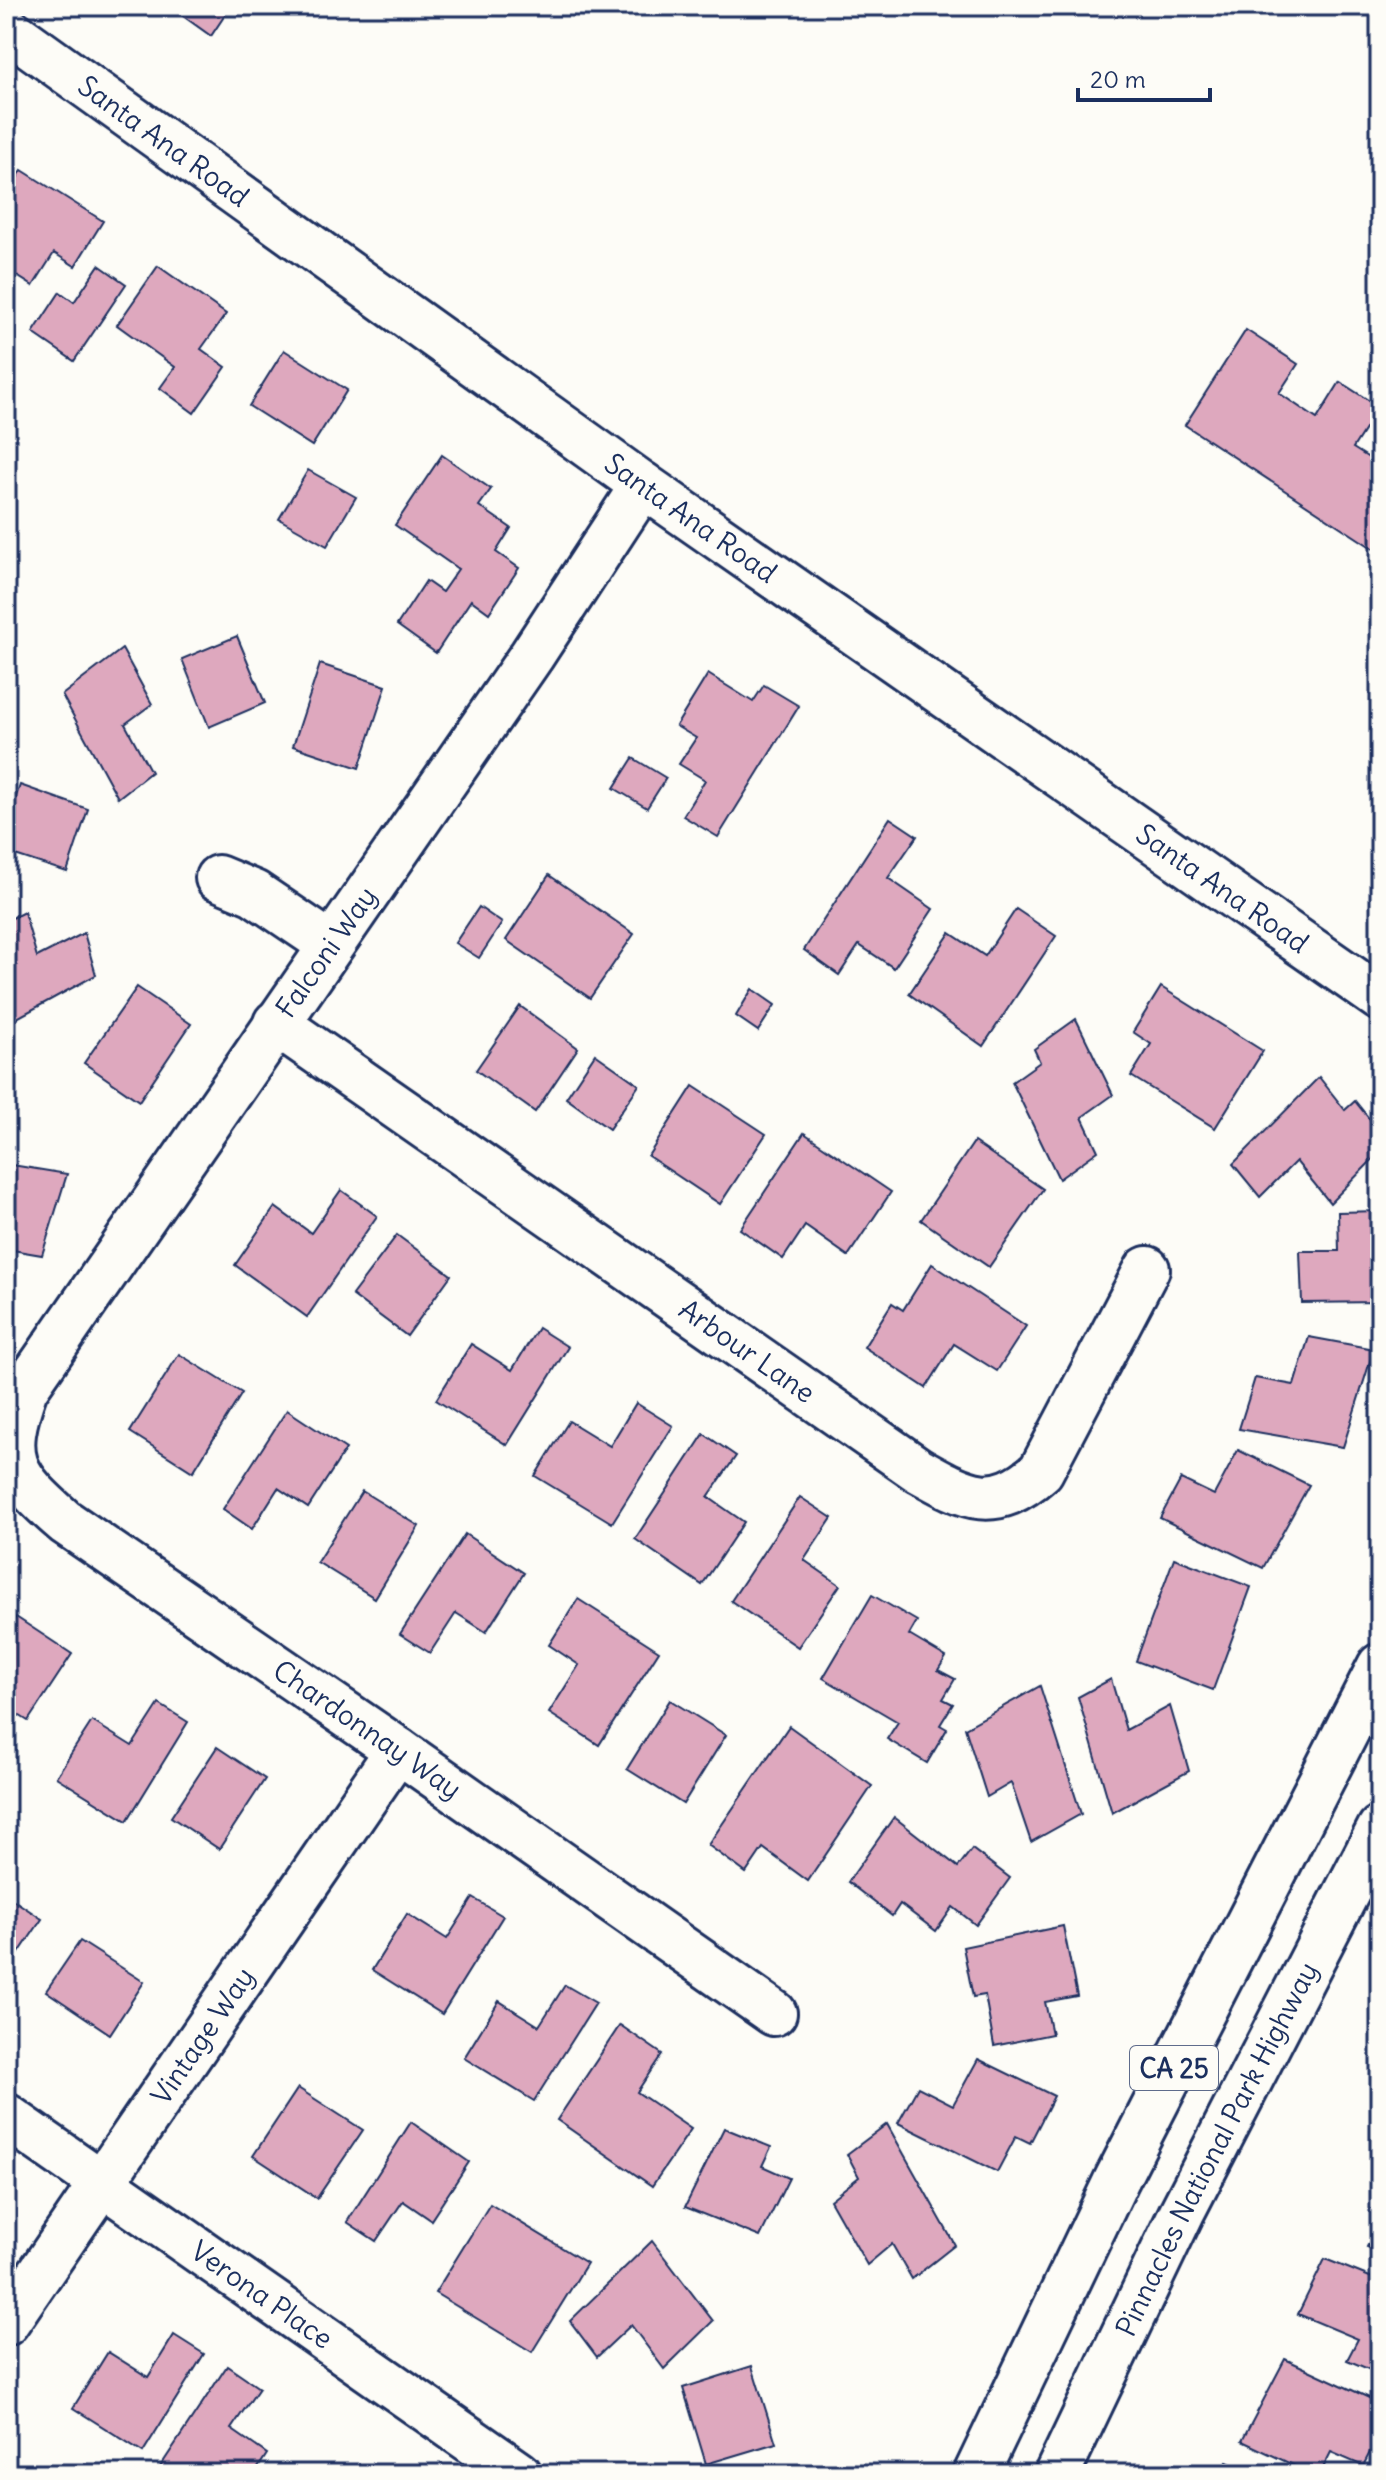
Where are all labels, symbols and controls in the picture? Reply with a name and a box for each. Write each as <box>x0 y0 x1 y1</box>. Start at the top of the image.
scale bar <box>1078 52 1210 102</box>
text: 20 m <box>1090 64 1146 94</box>
street label: Santa Ana Road <box>71 68 256 215</box>
street label: Santa Ana Road <box>597 445 784 591</box>
street label: Santa Ana Road <box>1129 816 1316 961</box>
street label: Falconi Way <box>268 879 384 1025</box>
street label: Arbour Lane <box>672 1291 822 1411</box>
street label: Chardonnay Way <box>266 1652 469 1807</box>
street label: Pinnacles National Park Highway <box>1107 1956 1326 2342</box>
street label: Vintage Way <box>143 1960 262 2111</box>
road number: CA 25 <box>1130 2046 1218 2090</box>
street label: Verona Place <box>184 2233 340 2357</box>

